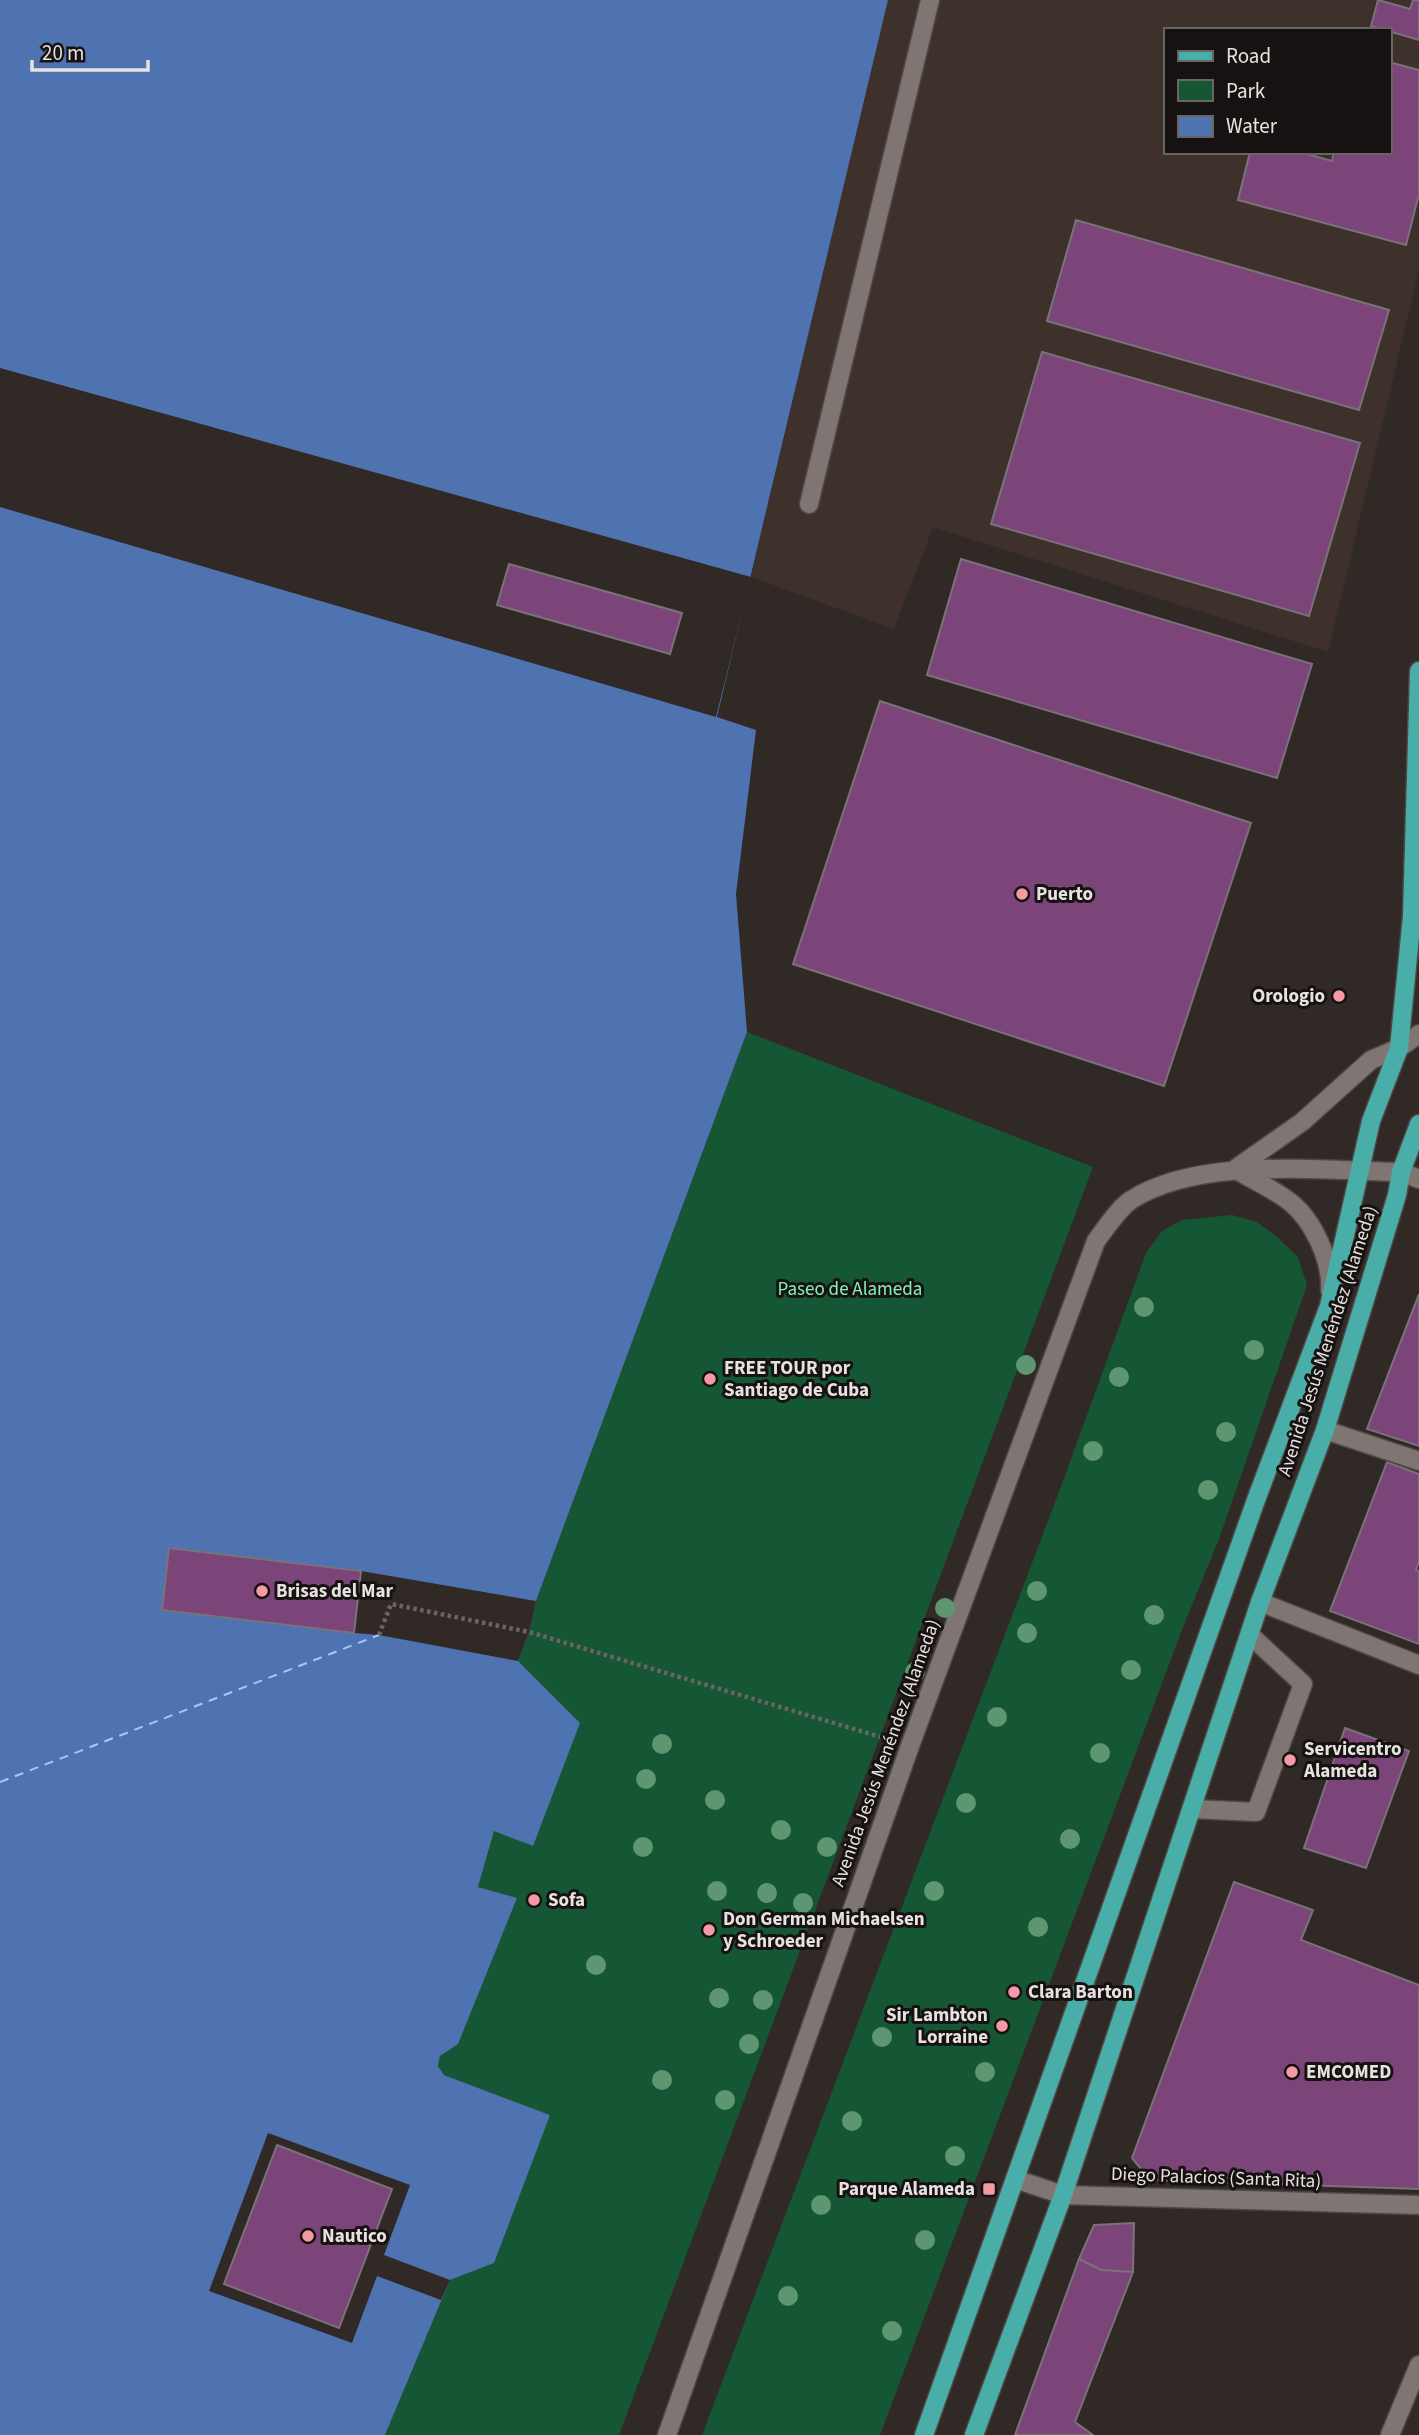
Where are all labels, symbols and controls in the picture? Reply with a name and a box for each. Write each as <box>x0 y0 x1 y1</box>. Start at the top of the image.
scale bar <box>32 28 147 72</box>
legend <box>1164 28 1391 154</box>
text: 20 m <box>42 38 84 68</box>
text: Road <box>1226 41 1271 71</box>
text: Park <box>1226 76 1266 106</box>
text: Water <box>1226 111 1278 141</box>
place label: Puerto <box>1036 881 1093 908</box>
marker: Puerto <box>1014 886 1030 902</box>
place label: Orologio <box>1252 983 1325 1010</box>
marker: Orologio <box>1331 988 1347 1004</box>
street label: Avenida Jesús Menéndez (Alameda) <box>1271 1202 1385 1480</box>
park label: Paseo de Alameda <box>778 1276 922 1303</box>
place label: FREE TOUR por Santiago de Cuba <box>724 1355 869 1404</box>
marker: FREE TOUR por Santiago de Cuba <box>702 1371 718 1387</box>
place label: Brisas del Mar <box>276 1578 393 1605</box>
marker: Brisas del Mar <box>254 1583 270 1599</box>
street label: Avenida Jesús Menéndez (Alameda) <box>825 1615 947 1891</box>
place label: Servicentro Alameda <box>1303 1736 1402 1785</box>
marker: Servicentro Alameda <box>1282 1752 1298 1768</box>
place label: Sofa <box>548 1887 585 1914</box>
marker: Sofa <box>526 1892 542 1908</box>
place label: Don German Michaelsen y Schroeder <box>723 1906 925 1955</box>
marker: Don German Michaelsen y Schroeder <box>701 1922 717 1938</box>
place label: Clara Barton <box>1028 1979 1133 2006</box>
marker: Clara Barton <box>1006 1984 1022 2000</box>
place label: Sir Lambton Lorraine <box>886 2002 988 2051</box>
marker: Sir Lambton Lorraine <box>994 2018 1010 2034</box>
place label: EMCOMED <box>1306 2059 1391 2086</box>
marker: EMCOMED <box>1284 2064 1300 2080</box>
street label: Diego Palacios (Santa Rita) <box>1110 2161 1322 2195</box>
place label: Parque Alameda <box>838 2176 975 2203</box>
marker: Parque Alameda <box>981 2181 997 2197</box>
place label: Nautico <box>322 2223 387 2250</box>
marker: Nautico <box>300 2228 316 2244</box>

